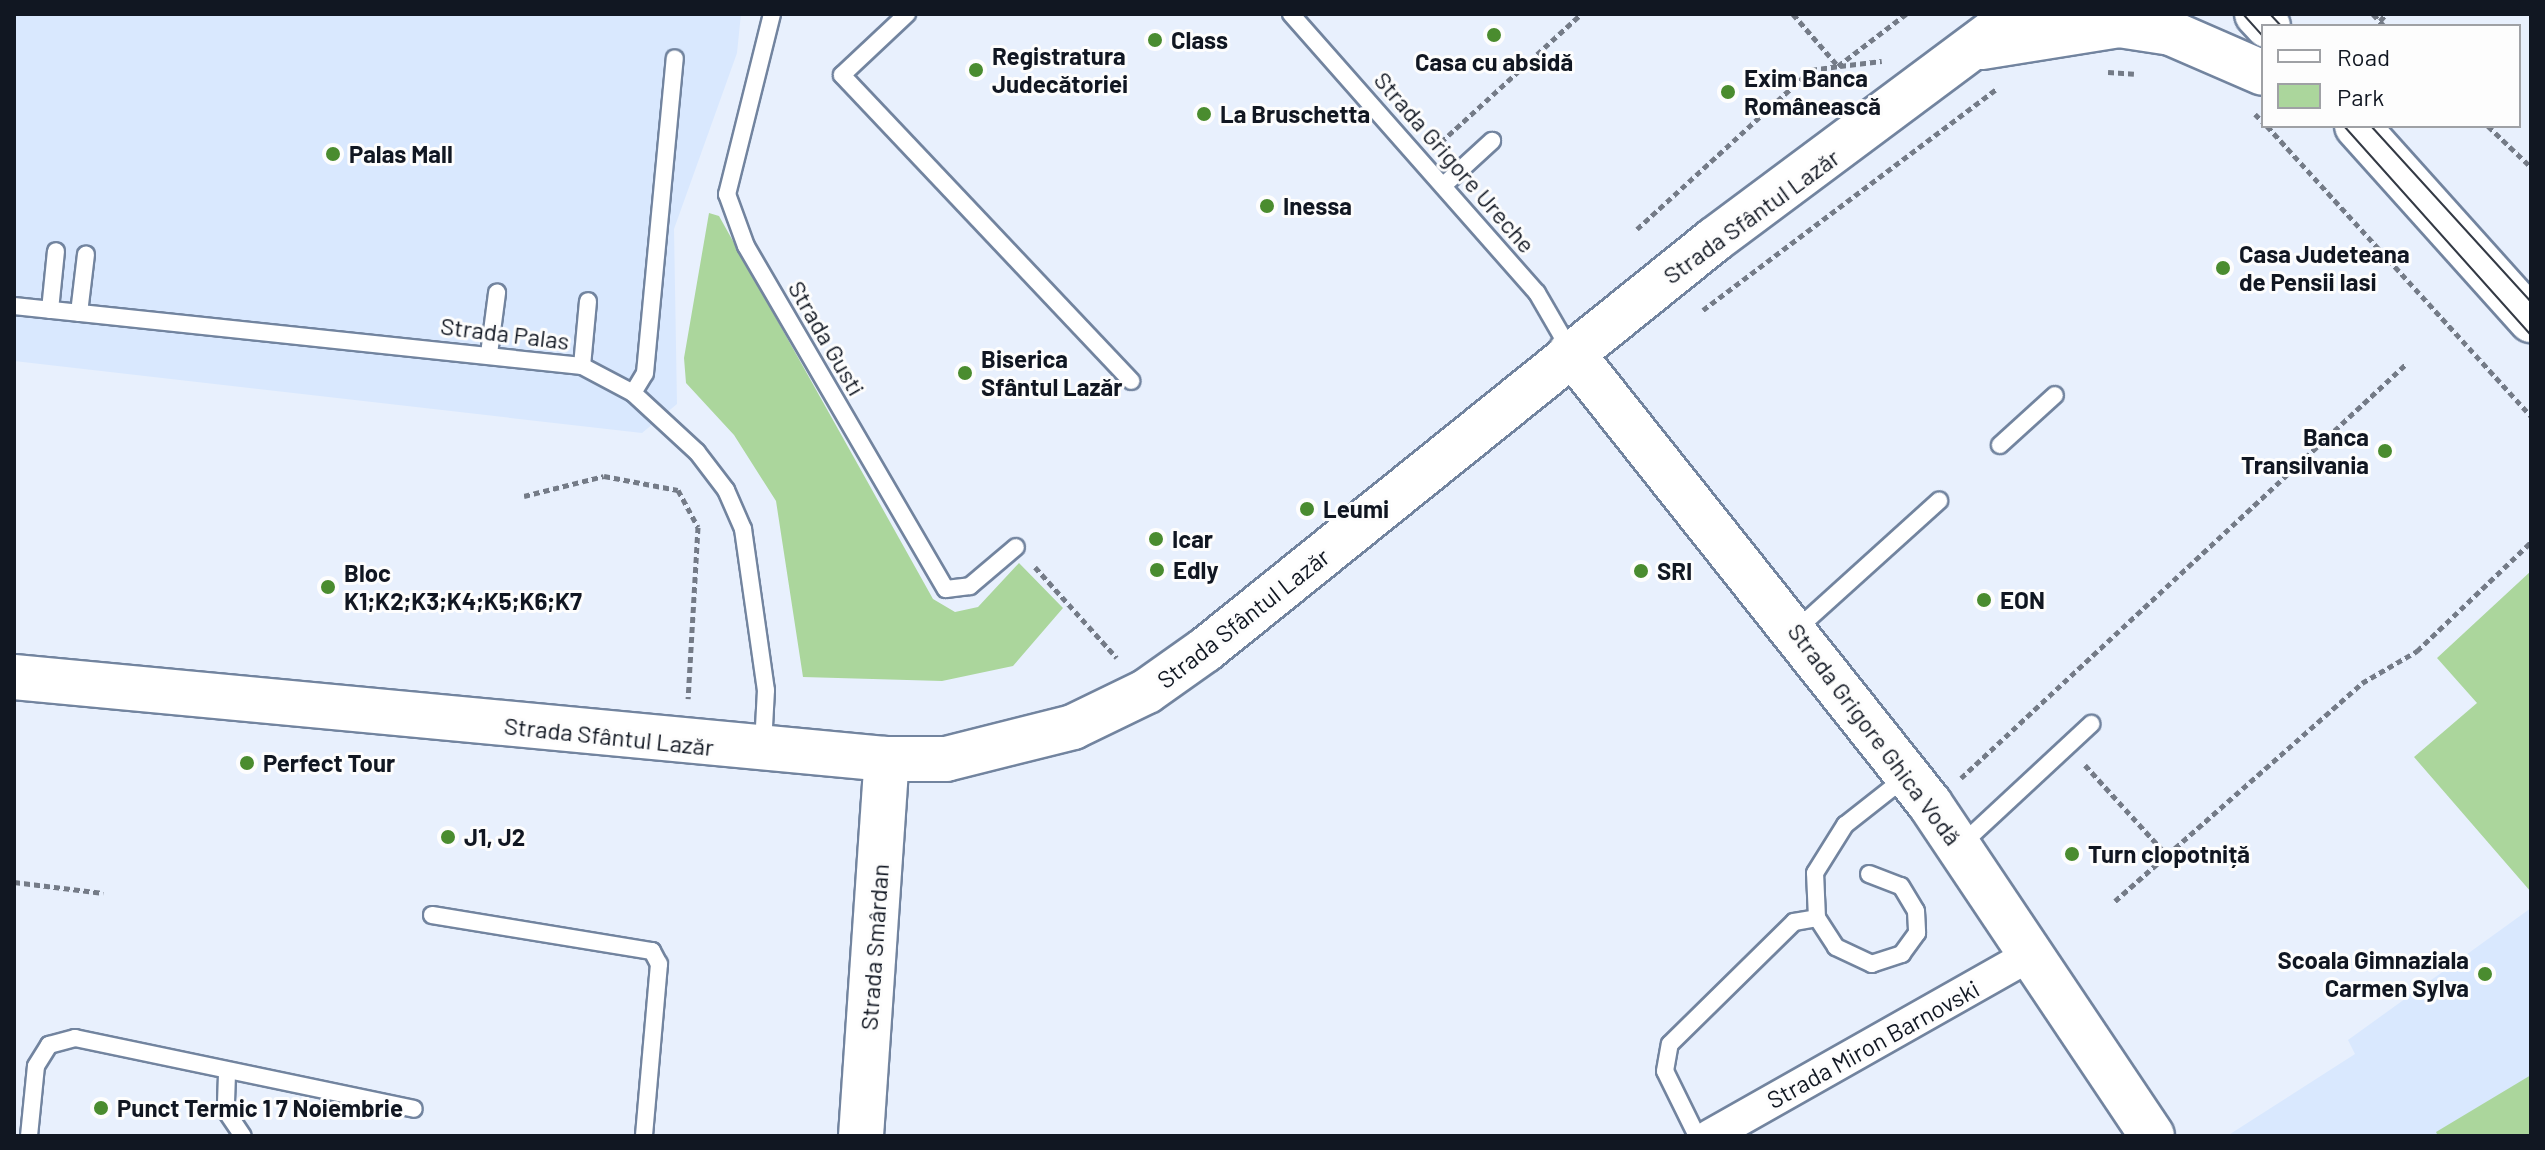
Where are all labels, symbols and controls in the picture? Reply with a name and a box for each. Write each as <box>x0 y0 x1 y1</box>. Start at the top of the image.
legend <box>2261 24 2521 128</box>
place label: Class <box>1171 26 1228 54</box>
marker: Casa cu absidă <box>1485 26 1503 44</box>
marker: Class <box>1146 31 1164 49</box>
place label: Registratura Judecătoriei <box>992 42 1128 98</box>
text: Road <box>2337 42 2390 71</box>
place label: Casa cu absidă <box>1415 48 1573 76</box>
marker: Registratura Judecătoriei <box>967 61 985 79</box>
place label: Exim Banca Românească <box>1744 64 1881 120</box>
street label: Strada Grigore Ureche <box>1368 66 1542 258</box>
text: Park <box>2337 82 2384 111</box>
marker: Exim Banca Românească <box>1719 83 1737 101</box>
place label: La Bruschetta <box>1220 100 1370 128</box>
marker: La Bruschetta <box>1195 105 1213 123</box>
place label: Palas Mall <box>349 140 453 168</box>
street label: Strada Sfântul Lazăr <box>1657 142 1845 290</box>
marker: Palas Mall <box>324 145 342 163</box>
place label: Inessa <box>1283 192 1352 220</box>
marker: Inessa <box>1258 197 1276 215</box>
place label: Casa Judeteana de Pensii Iasi <box>2239 240 2410 296</box>
marker: Casa Judeteana de Pensii Iasi <box>2214 259 2232 277</box>
street label: Strada Gusti <box>783 275 871 401</box>
street label: Strada Palas <box>439 311 571 355</box>
place label: Biserica Sfântul Lazăr <box>981 345 1122 401</box>
marker: Biserica Sfântul Lazăr <box>956 364 974 382</box>
place label: Banca Transilvania <box>2241 423 2369 479</box>
marker: Banca Transilvania <box>2376 442 2394 460</box>
place label: Leumi <box>1323 495 1389 523</box>
marker: Leumi <box>1298 500 1316 518</box>
place label: Icar <box>1172 525 1213 553</box>
marker: Icar <box>1147 530 1165 548</box>
street label: Strada Sfântul Lazăr <box>1151 542 1335 694</box>
place label: Edly <box>1173 556 1219 584</box>
place label: SRI <box>1657 557 1692 585</box>
place label: Bloc K1;K2;K3;K4;K5;K6;K7 <box>344 559 582 615</box>
marker: Edly <box>1148 561 1166 579</box>
marker: SRI <box>1632 562 1650 580</box>
marker: Bloc K1;K2;K3;K4;K5;K6;K7 <box>319 578 337 596</box>
place label: EON <box>2000 586 2045 614</box>
marker: EON <box>1975 591 1993 609</box>
street label: Strada Grigore Ghica Vodă <box>1782 617 1968 851</box>
street label: Strada Sfântul Lazăr <box>503 711 715 761</box>
place label: Perfect Tour <box>263 749 395 777</box>
marker: Perfect Tour <box>238 754 256 772</box>
place label: J1, J2 <box>464 823 525 851</box>
marker: J1, J2 <box>439 828 457 846</box>
place label: Turn clopotniță <box>2088 840 2250 868</box>
marker: Turn clopotniță <box>2063 845 2081 863</box>
street label: Strada Smârdan <box>854 863 894 1031</box>
place label: Scoala Gimnaziala Carmen Sylva <box>2278 946 2469 1002</box>
marker: Scoala Gimnaziala Carmen Sylva <box>2476 965 2494 983</box>
street label: Strada Miron Barnovski <box>1762 974 1984 1114</box>
place label: Punct Termic 1 7 Noiembrie <box>117 1094 403 1122</box>
marker: Punct Termic 1 7 Noiembrie <box>92 1099 110 1117</box>

